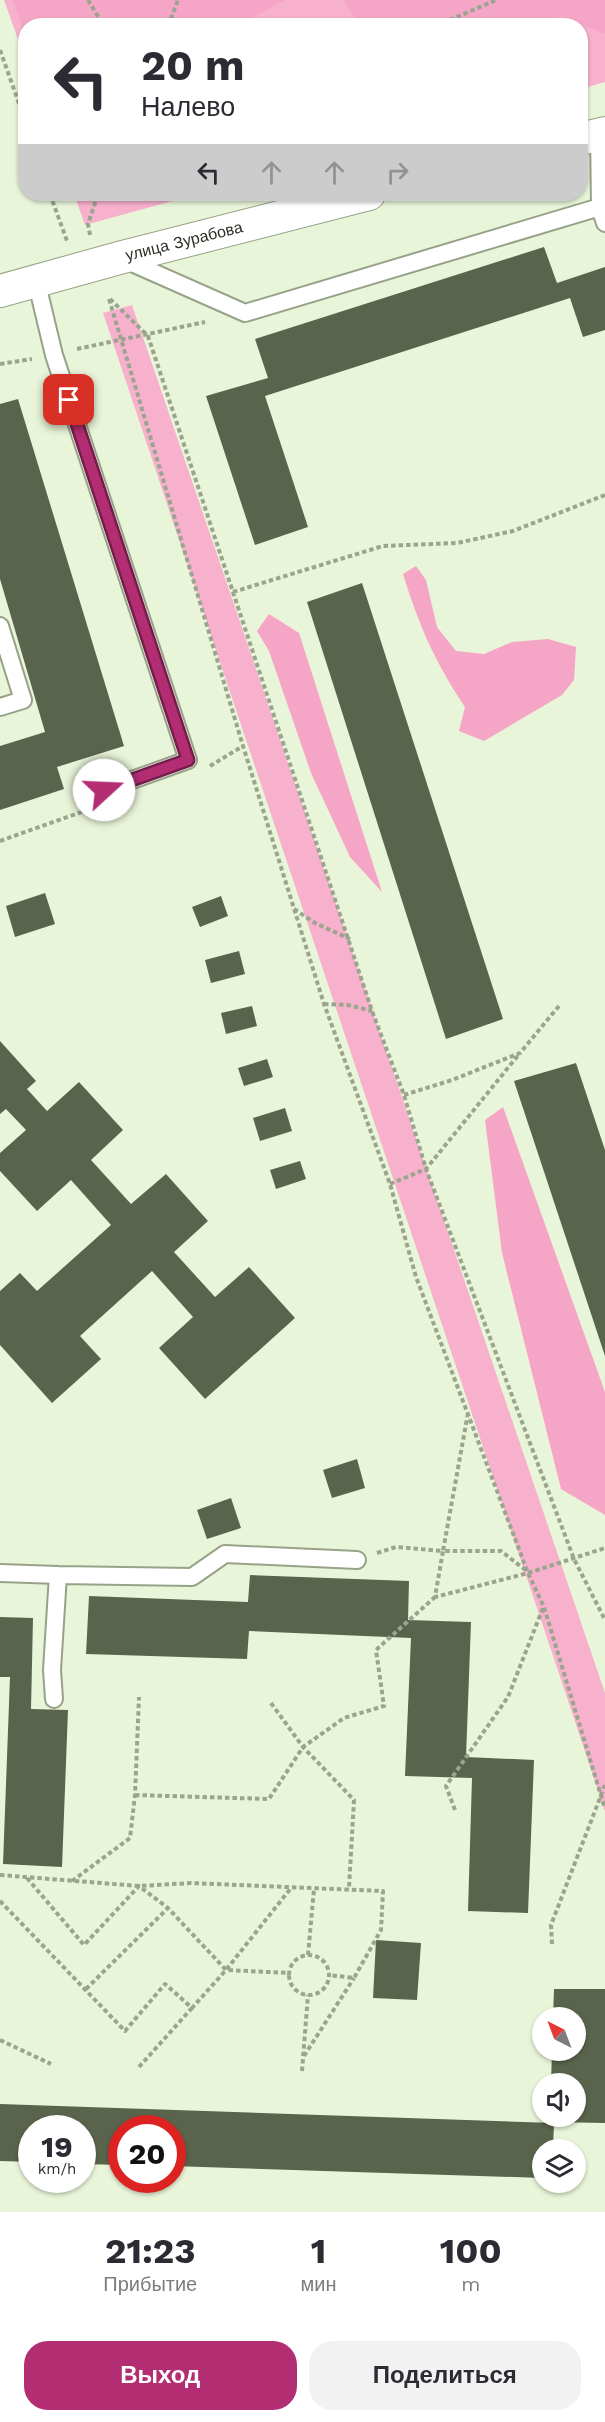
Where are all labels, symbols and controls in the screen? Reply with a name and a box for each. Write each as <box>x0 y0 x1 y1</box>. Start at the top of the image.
text: 20 m <box>141 41 245 90</box>
icon: left <box>42 42 120 120</box>
text: Налево <box>141 91 235 123</box>
icon: left <box>192 156 225 189</box>
icon: ahead <box>255 156 288 189</box>
icon: ahead <box>318 156 351 189</box>
icon: right <box>381 156 414 189</box>
street label: улица Зурабова <box>123 217 245 265</box>
pin <box>43 374 94 425</box>
icon: arrive <box>52 383 85 416</box>
position arrow <box>72 758 136 822</box>
north arrow <box>532 2007 586 2061</box>
map controls <box>532 2007 586 2193</box>
button: sound <box>532 2073 586 2127</box>
speed limit sign: 20 <box>108 2115 186 2193</box>
text: 19 <box>41 2129 73 2164</box>
button: layers <box>532 2139 586 2193</box>
text: km/h <box>38 2160 76 2178</box>
text: 21:23 <box>105 2230 196 2272</box>
text: 1 <box>311 2230 326 2272</box>
text: 100 <box>440 2230 502 2272</box>
text: Прибытие <box>103 2272 197 2296</box>
text: мин <box>301 2272 337 2296</box>
text: m <box>461 2272 480 2296</box>
button: Выход <box>24 2341 297 2410</box>
button: Поделиться <box>309 2341 581 2410</box>

